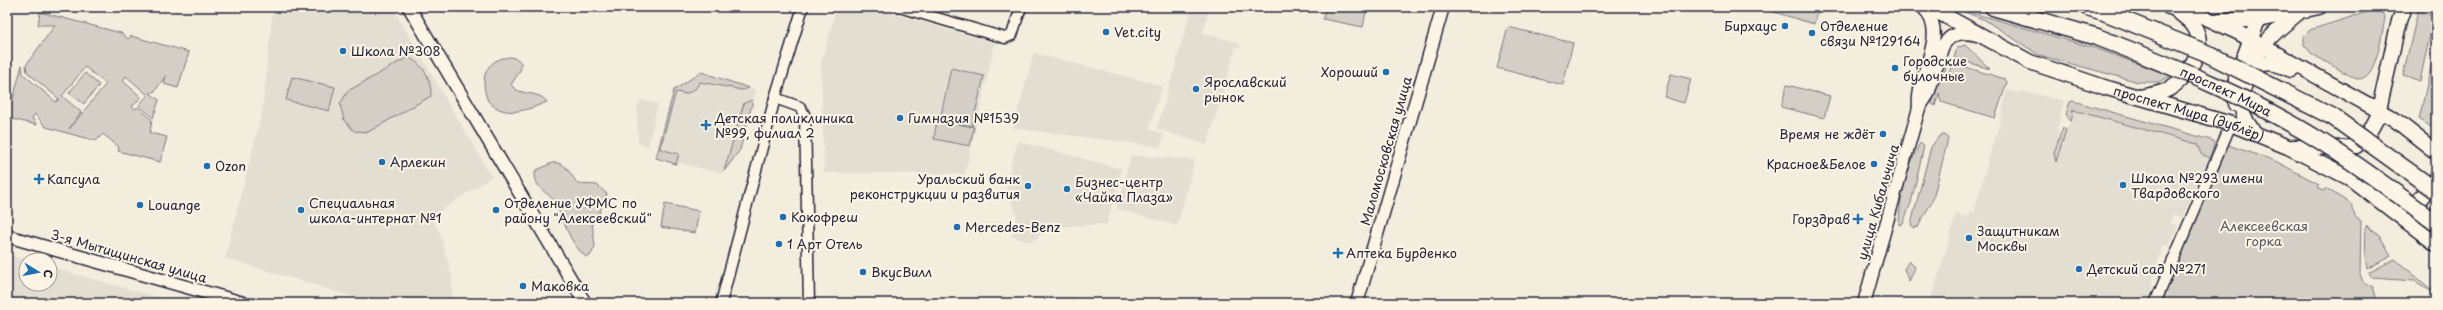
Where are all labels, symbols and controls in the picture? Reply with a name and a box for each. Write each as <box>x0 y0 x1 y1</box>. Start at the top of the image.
place label: Бирхаус <box>1724 16 1777 35</box>
place label: Отделение связи №129164 <box>1820 16 1921 50</box>
marker: Бирхаус <box>1780 21 1790 31</box>
place label: Vet.city <box>1114 22 1161 41</box>
marker: Vet.city <box>1101 27 1111 37</box>
marker: Отделение связи №129164 <box>1807 28 1817 38</box>
place label: Школа №308 <box>351 41 441 60</box>
marker: Школа №308 <box>338 46 348 56</box>
place label: Городские булочные <box>1903 51 1967 85</box>
street label: проспект Мира <box>2177 61 2276 121</box>
place label: Хороший <box>1321 62 1378 81</box>
marker: Городские булочные <box>1890 63 1900 73</box>
marker: Хороший <box>1381 67 1391 77</box>
place label: Ярославский рынок <box>1203 72 1287 106</box>
street label: Маломосковская улица <box>1355 73 1416 228</box>
street label: проспект Мира (дублёр) <box>2111 80 2267 146</box>
marker: Ярославский рынок <box>1191 84 1201 94</box>
place label: Детская поликлиника №99, филиал 2 <box>714 108 855 142</box>
place label: Гимназия №1539 <box>908 108 1019 127</box>
marker: Гимназия №1539 <box>895 113 905 123</box>
marker: Детская поликлиника №99, филиал 2 <box>700 119 712 131</box>
place label: Время не ждёт <box>1779 124 1876 143</box>
marker: Время не ждёт <box>1878 129 1888 139</box>
street label: улица Кибальчича <box>1852 141 1903 262</box>
place label: Арлекин <box>390 152 446 171</box>
place label: Красное&Белое <box>1766 154 1866 173</box>
place label: Ozon <box>215 156 246 175</box>
marker: Арлекин <box>377 157 387 167</box>
marker: Красное&Белое <box>1869 159 1879 169</box>
marker: Ozon <box>202 161 212 171</box>
place label: Школа №293 имени Твардовского <box>2131 168 2263 202</box>
place label: Капсула <box>47 169 101 188</box>
place label: Уральский банк реконструкции и развития <box>850 169 1020 203</box>
place label: Бизнес-центр «Чайка Плаза» <box>1075 172 1173 206</box>
marker: Капсула <box>34 174 44 184</box>
marker: Школа №293 имени Твардовского <box>2118 180 2128 190</box>
marker: Уральский банк реконструкции и развития <box>1023 181 1033 191</box>
marker: Бизнес-центр «Чайка Плаза» <box>1062 184 1072 194</box>
place label: Специальная школа-интернат №1 <box>309 193 442 227</box>
place label: Отделение УФМС по району "Алексеевский" <box>504 193 652 227</box>
place label: Louange <box>148 195 201 214</box>
marker: Louange <box>135 200 145 210</box>
marker: Специальная школа-интернат №1 <box>296 205 306 215</box>
marker: Отделение УФМС по району "Алексеевский" <box>491 205 501 215</box>
place label: Кокофреш <box>791 207 858 226</box>
place label: Горздрав <box>1792 209 1850 228</box>
marker: Кокофреш <box>778 212 788 222</box>
marker: Горздрав <box>1853 214 1863 224</box>
park label: Алексеевская горка <box>2220 216 2308 250</box>
place label: Mercedes-Benz <box>965 217 1060 236</box>
place label: Защитникам Москвы <box>1977 221 2060 255</box>
marker: Mercedes-Benz <box>952 222 962 232</box>
street label: 3-я Мытищинская улица <box>49 224 210 287</box>
marker: Защитникам Москвы <box>1964 233 1974 243</box>
place label: 1 Арт Отель <box>787 234 863 253</box>
marker: 1 Арт Отель <box>774 239 784 249</box>
place label: Аптека Бурденко <box>1346 243 1457 262</box>
marker: Аптека Бурденко <box>1333 248 1343 258</box>
north arrow <box>18 252 58 292</box>
place label: Детский сад №271 <box>2086 259 2206 278</box>
place label: ВкусВилл <box>871 262 932 281</box>
marker: Детский сад №271 <box>2074 264 2084 274</box>
marker: ВкусВилл <box>858 267 868 277</box>
text: С <box>39 268 57 279</box>
place label: Маковка <box>531 276 590 295</box>
marker: Маковка <box>518 281 528 291</box>

